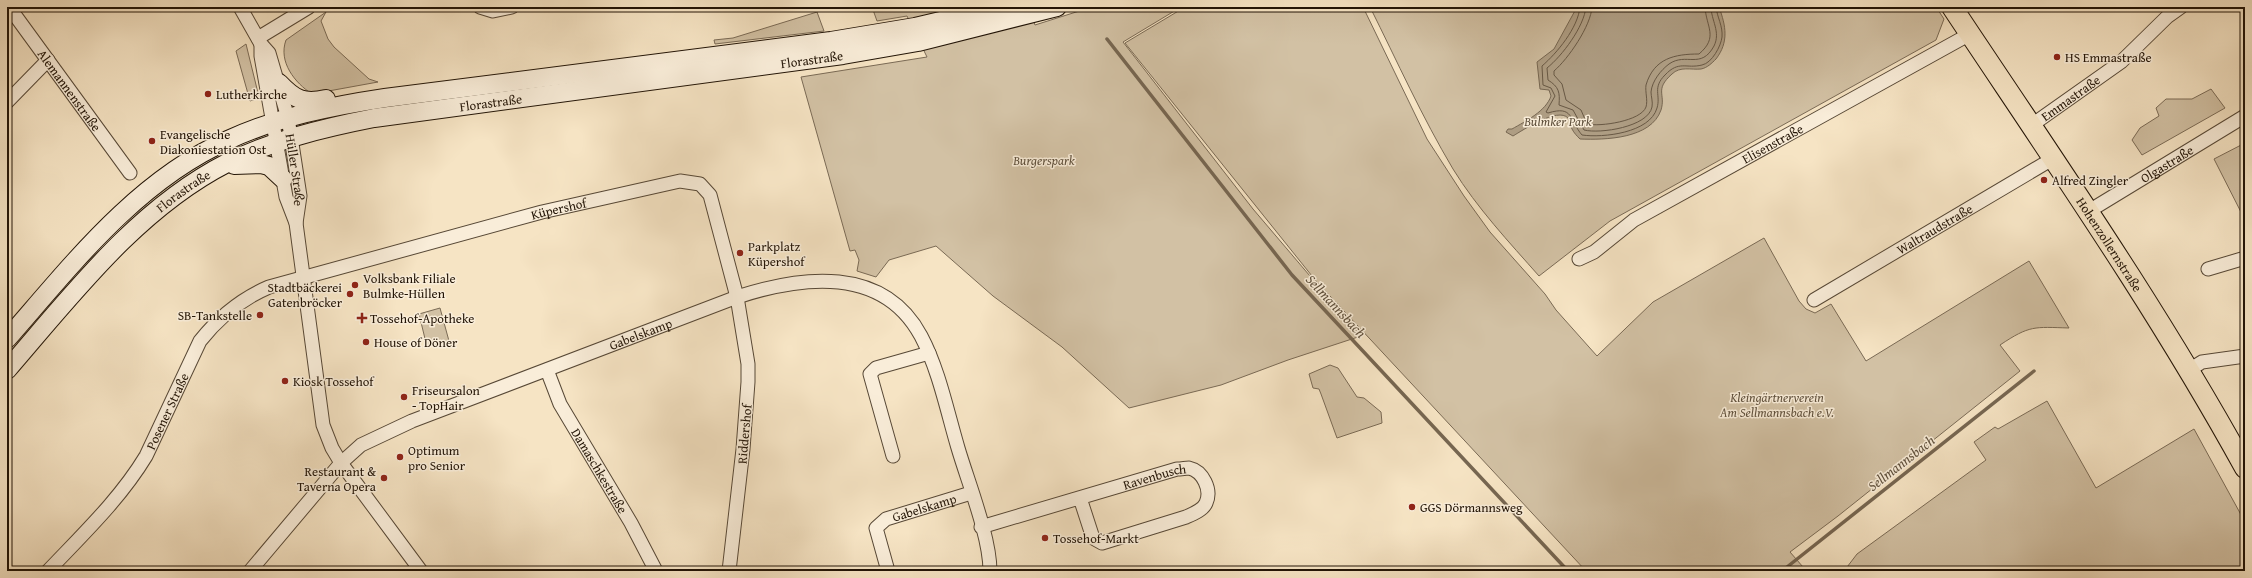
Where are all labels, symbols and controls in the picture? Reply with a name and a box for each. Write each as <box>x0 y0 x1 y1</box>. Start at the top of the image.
street label: Alemannenstraße <box>33 46 106 135</box>
street label: Florastraße <box>779 46 844 73</box>
place label: HS Emmastraße <box>2065 48 2152 67</box>
marker: HS Emmastraße <box>2052 52 2062 62</box>
street label: Emmastraße <box>2037 71 2104 126</box>
place label: Lutherkirche <box>216 85 287 104</box>
marker: Lutherkirche <box>203 89 213 99</box>
street label: Florastraße <box>458 89 523 116</box>
park label: Bulmker Park <box>1523 112 1592 131</box>
street label: Elisenstraße <box>1739 119 1807 168</box>
place label: Evangelische Diakoniestation Ost <box>160 125 267 159</box>
street label: Hüller Straße <box>281 132 309 208</box>
marker: Evangelische Diakoniestation Ost <box>147 136 157 146</box>
street label: Olgastraße <box>2137 141 2197 188</box>
park label: Burgerspark <box>1012 151 1075 170</box>
street label: Florastraße <box>152 165 214 217</box>
place label: Alfred Zingler <box>2052 171 2129 190</box>
marker: Alfred Zingler <box>2039 175 2049 185</box>
street label: Küpershof <box>529 193 590 225</box>
street label: Hohenzollernstraße <box>2072 194 2147 296</box>
street label: Waltraudstraße <box>1893 199 1976 259</box>
place label: Parkplatz Küpershof <box>748 237 806 271</box>
marker: Parkplatz Küpershof <box>735 248 745 258</box>
place label: Volksbank Filiale Bulmke-Hüllen <box>363 269 456 303</box>
water label: Sellmannsbach <box>1301 270 1371 342</box>
place label: Stadtbäckerei Gatenbröcker <box>268 278 343 312</box>
marker: Volksbank Filiale Bulmke-Hüllen <box>350 280 360 290</box>
marker: Stadtbäckerei Gatenbröcker <box>345 289 355 299</box>
place label: SB-Tankstelle <box>178 306 252 325</box>
place label: Tossehof-Apotheke <box>370 309 474 328</box>
marker: SB-Tankstelle <box>255 310 265 320</box>
marker: Tossehof-Apotheke <box>357 313 367 323</box>
street label: Gabelskamp <box>606 314 675 355</box>
place label: House of Döner <box>374 333 458 352</box>
marker: House of Döner <box>361 337 371 347</box>
street label: Posener Straße <box>141 370 194 453</box>
place label: Kiosk Tossehof <box>293 372 375 391</box>
marker: Kiosk Tossehof <box>280 376 290 386</box>
place label: Friseursalon - TopHair <box>412 381 481 415</box>
park label: Kleingärtnerverein Am Sellmannsbach e.V. <box>1719 388 1834 422</box>
marker: Friseursalon - TopHair <box>399 392 409 402</box>
street label: Riddershof <box>732 402 757 465</box>
street label: Damaschkestraße <box>567 425 632 517</box>
water label: Sellmannsbach <box>1863 430 1939 496</box>
place label: Optimum pro Senior <box>408 441 466 475</box>
marker: Optimum pro Senior <box>395 452 405 462</box>
street label: Ravenbusch <box>1121 459 1188 494</box>
place label: Restaurant & Taverna Opera <box>297 462 377 496</box>
marker: Restaurant & Taverna Opera <box>379 473 389 483</box>
street label: Gabelskamp <box>890 489 959 527</box>
place label: GGS Dörmannsweg <box>1420 498 1523 517</box>
marker: GGS Dörmannsweg <box>1407 502 1417 512</box>
place label: Tossehof-Markt <box>1053 529 1139 548</box>
marker: Tossehof-Markt <box>1040 533 1050 543</box>

